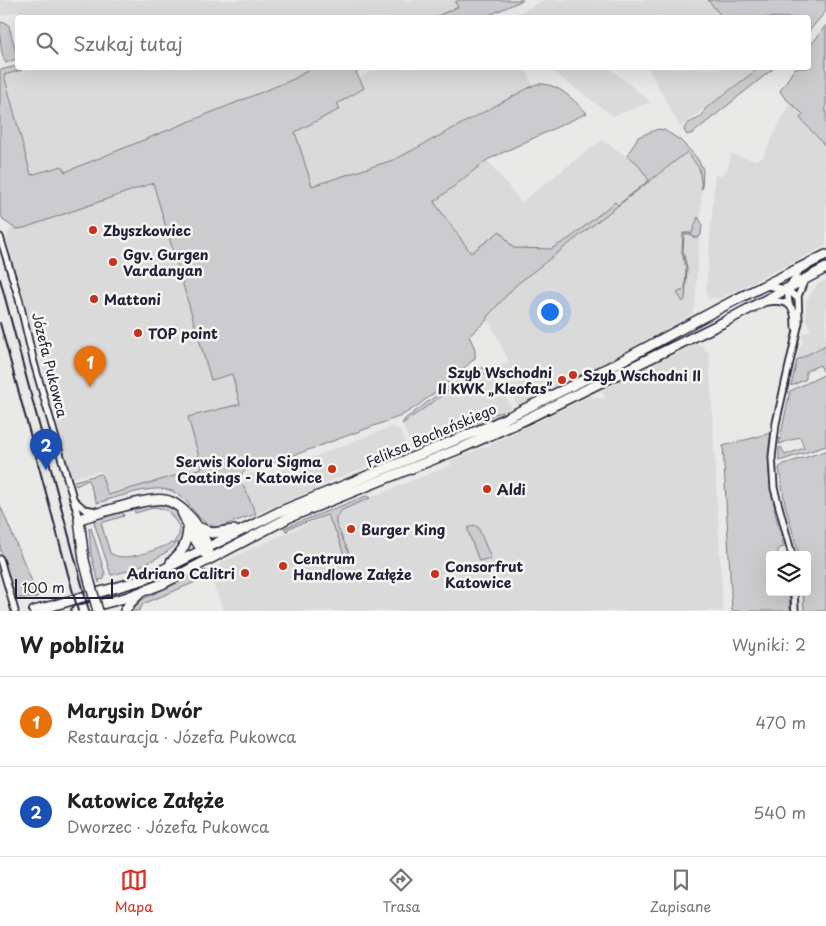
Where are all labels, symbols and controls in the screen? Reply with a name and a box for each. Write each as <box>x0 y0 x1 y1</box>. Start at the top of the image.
search box <box>15 15 811 70</box>
icon: search <box>33 29 61 57</box>
text: Szukaj tutaj <box>73 29 183 57</box>
place label: Zbyszkowiec <box>103 220 191 241</box>
marker: Zbyszkowiec <box>87 224 99 236</box>
place label: Ggv. Gurgen Vardanyan <box>123 244 209 281</box>
marker: Ggv. Gurgen Vardanyan <box>107 256 119 268</box>
place label: Mattoni <box>104 289 161 310</box>
marker: Mattoni <box>88 293 100 305</box>
your location <box>537 299 563 325</box>
street label: Józefa Pukowca <box>27 310 73 420</box>
place label: TOP point <box>148 323 218 344</box>
marker: TOP point <box>132 327 144 339</box>
pin: 1 <box>74 346 106 387</box>
place label: Szyb Wschodni II KWK „Kleofas” <box>438 362 552 399</box>
place label: Szyb Wschodni II <box>583 365 701 386</box>
marker: Szyb Wschodni II <box>567 369 579 381</box>
marker: Szyb Wschodni II KWK „Kleofas” <box>556 374 568 386</box>
street label: Feliksa Bocheńskiego <box>362 398 500 472</box>
pin: 2 <box>30 429 62 470</box>
place label: Serwis Koloru Sigma Coatings - Katowice <box>176 451 322 488</box>
marker: Serwis Koloru Sigma Coatings - Katowice <box>326 463 338 475</box>
place label: Aldi <box>497 479 526 500</box>
marker: Aldi <box>481 483 493 495</box>
place label: Burger King <box>361 519 445 540</box>
marker: Burger King <box>345 523 357 535</box>
place label: Centrum Handlowe Załęże <box>293 548 412 585</box>
map controls <box>766 551 811 596</box>
button: layers <box>766 551 811 596</box>
place label: Consorfrut Katowice <box>445 556 524 593</box>
marker: Centrum Handlowe Załęże <box>277 560 289 572</box>
place label: Adriano Calitri <box>127 563 235 584</box>
marker: Adriano Calitri <box>239 567 251 579</box>
marker: Consorfrut Katowice <box>429 568 441 580</box>
scale bar <box>15 576 112 599</box>
text: 100 m <box>22 577 65 598</box>
text: W pobliżu <box>20 628 125 660</box>
text: Wyniki: 2 <box>732 632 806 656</box>
text: Marysin Dwór <box>67 696 202 724</box>
text: 1 <box>32 710 40 734</box>
text: 470 m <box>756 710 806 734</box>
text: Restauracja · Józefa Pukowca <box>67 724 296 748</box>
text: Katowice Załęże <box>67 786 224 814</box>
text: 2 <box>30 800 42 824</box>
text: 540 m <box>753 800 806 824</box>
text: Dworzec · Józefa Pukowca <box>67 814 269 838</box>
tab: Mapa <box>115 866 153 917</box>
tab: Trasa <box>382 866 420 917</box>
tab: Zapisane <box>650 866 711 917</box>

